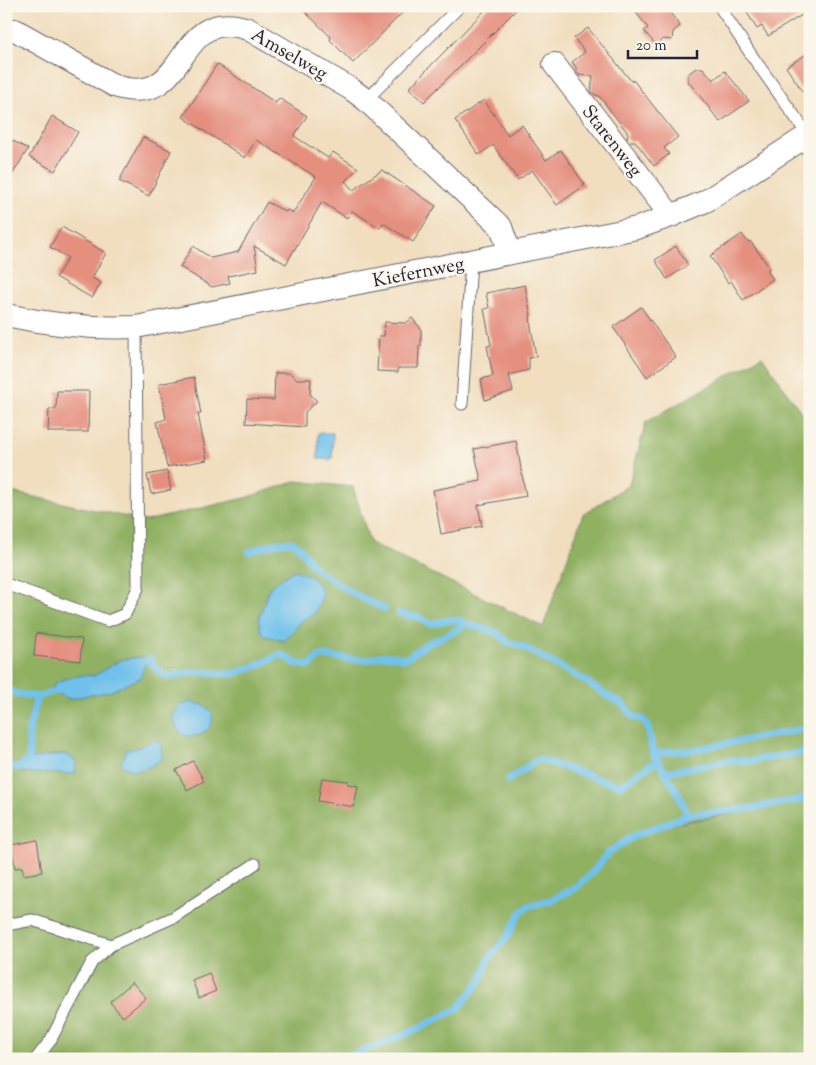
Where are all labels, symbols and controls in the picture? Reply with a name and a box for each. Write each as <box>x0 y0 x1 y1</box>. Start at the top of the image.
street label: Amselweg <box>246 22 332 88</box>
scale bar <box>628 28 697 60</box>
text: 20 m <box>636 36 667 57</box>
street label: Starenweg <box>574 100 648 183</box>
street label: Kiefernweg <box>370 251 466 296</box>

